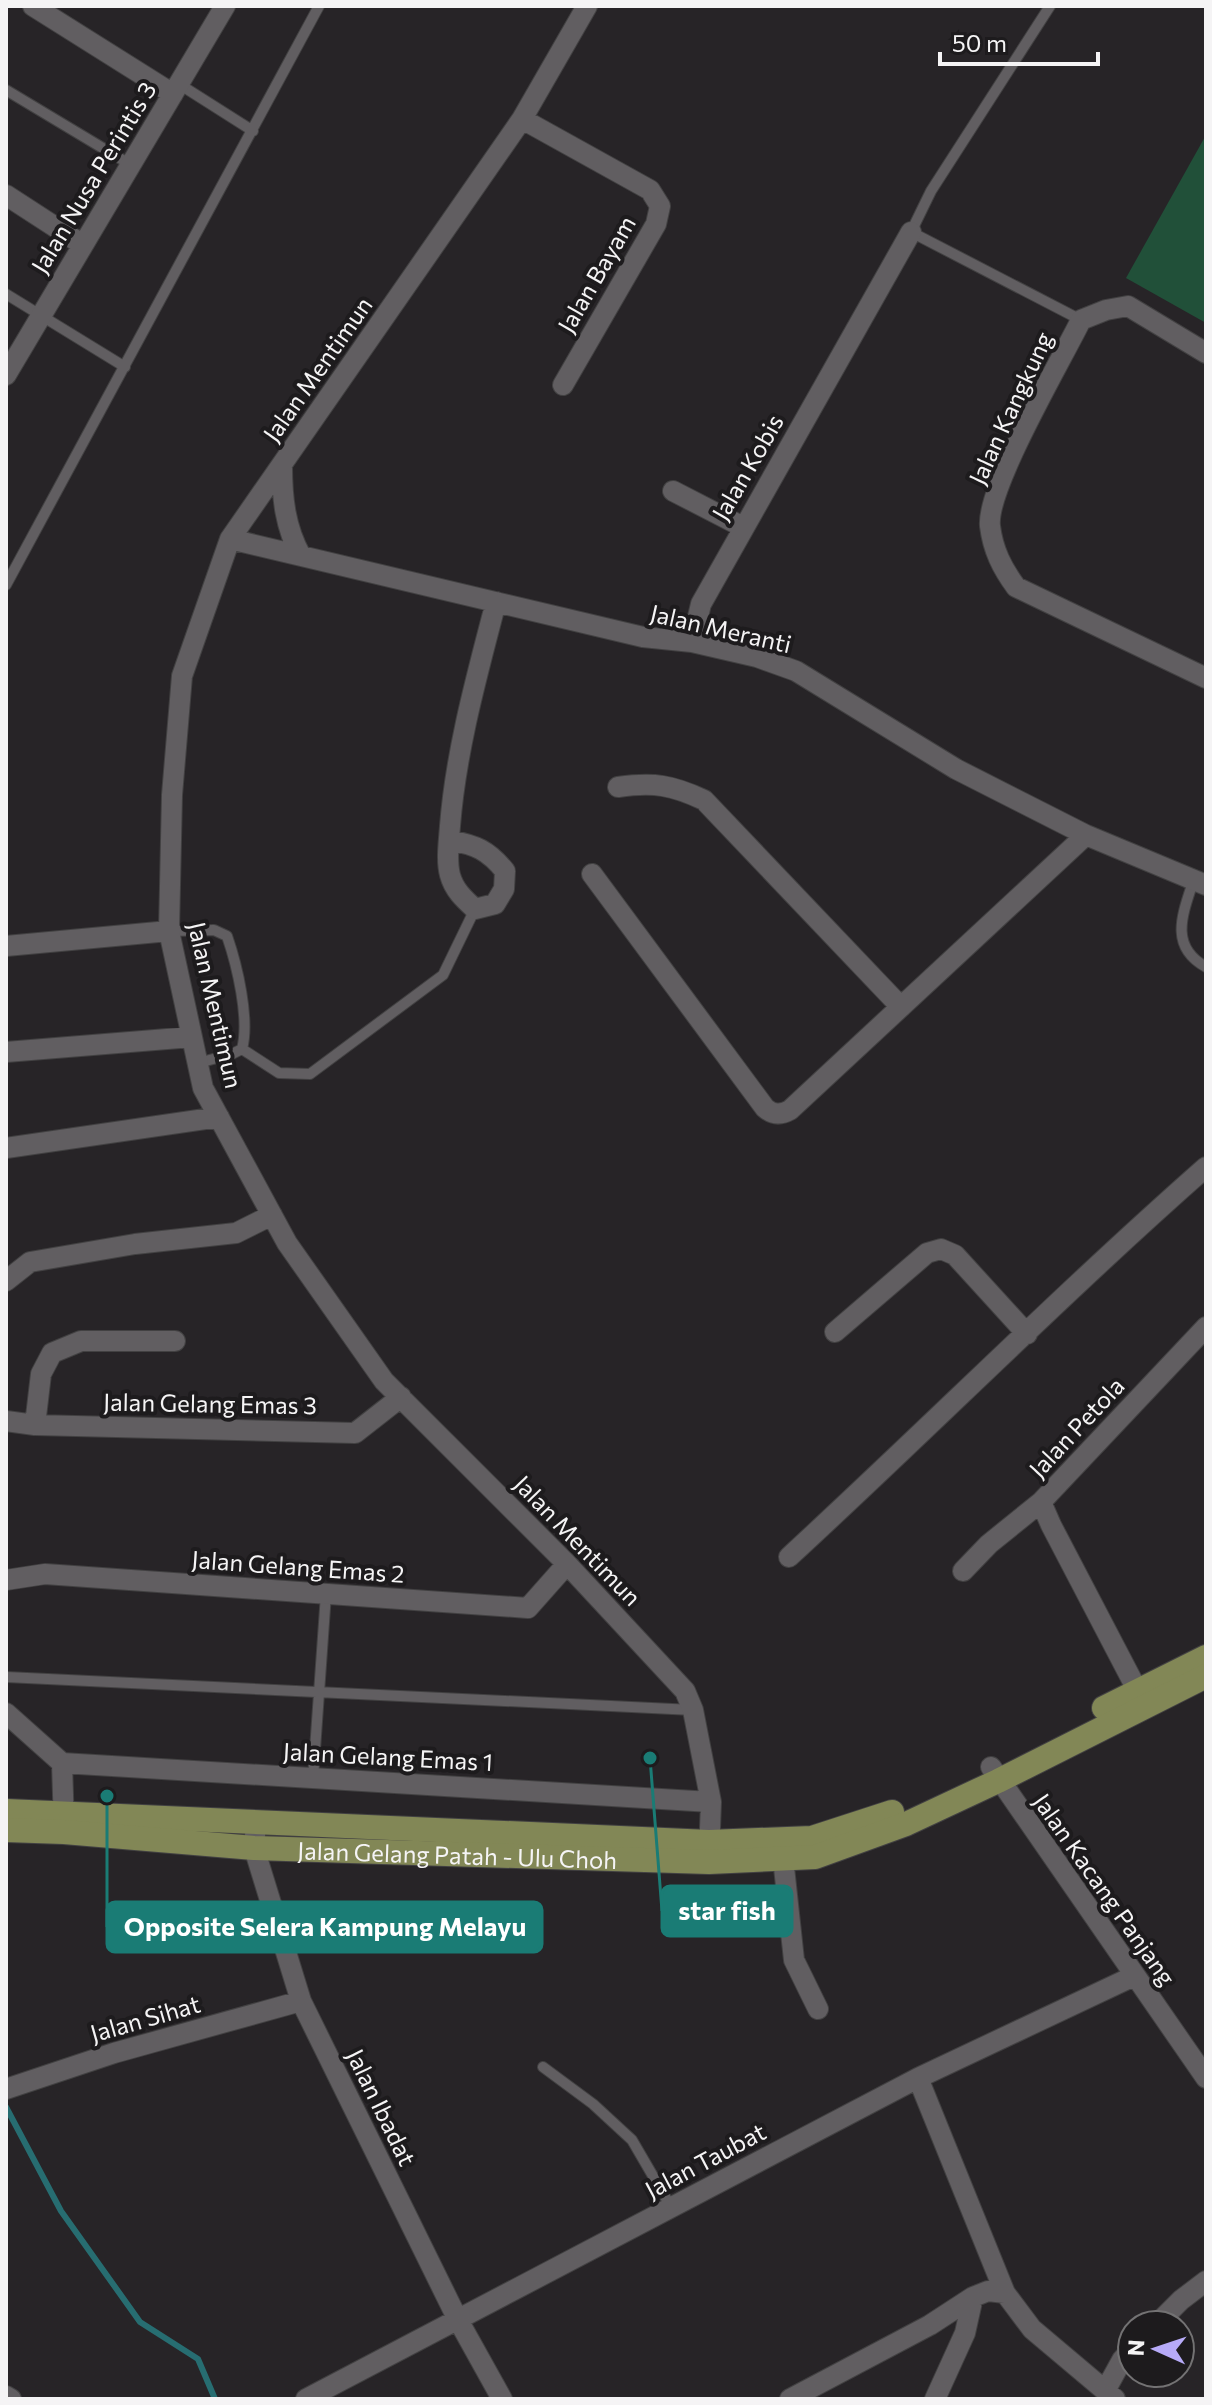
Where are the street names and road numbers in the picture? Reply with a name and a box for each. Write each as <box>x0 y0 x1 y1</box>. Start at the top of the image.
street label: Jalan Nusa Perintis 3 <box>24 76 162 278</box>
street label: Jalan Bayam <box>551 210 641 338</box>
street label: Jalan Mentimun <box>256 291 378 447</box>
street label: Jalan Kangkung <box>962 327 1058 489</box>
street label: Jalan Kobis <box>705 409 789 525</box>
street label: Jalan Meranti <box>648 598 794 658</box>
street label: Jalan Mentimun <box>183 919 249 1091</box>
street label: Jalan Petola <box>1022 1371 1130 1483</box>
street label: Jalan Gelang Emas 3 <box>103 1387 317 1419</box>
street label: Jalan Mentimun <box>509 1469 647 1611</box>
street label: Jalan Gelang Emas 2 <box>191 1544 405 1588</box>
street label: Jalan Gelang Emas 1 <box>282 1736 494 1776</box>
street label: Jalan Kacang Panjang <box>1028 1787 1182 1991</box>
street label: Jalan Gelang Patah - Ulu Choh <box>297 1835 618 1874</box>
street label: Jalan Sihat <box>87 1988 203 2048</box>
street label: Jalan Ibadat <box>341 2044 423 2170</box>
street label: Jalan Taubat <box>640 2116 770 2204</box>

